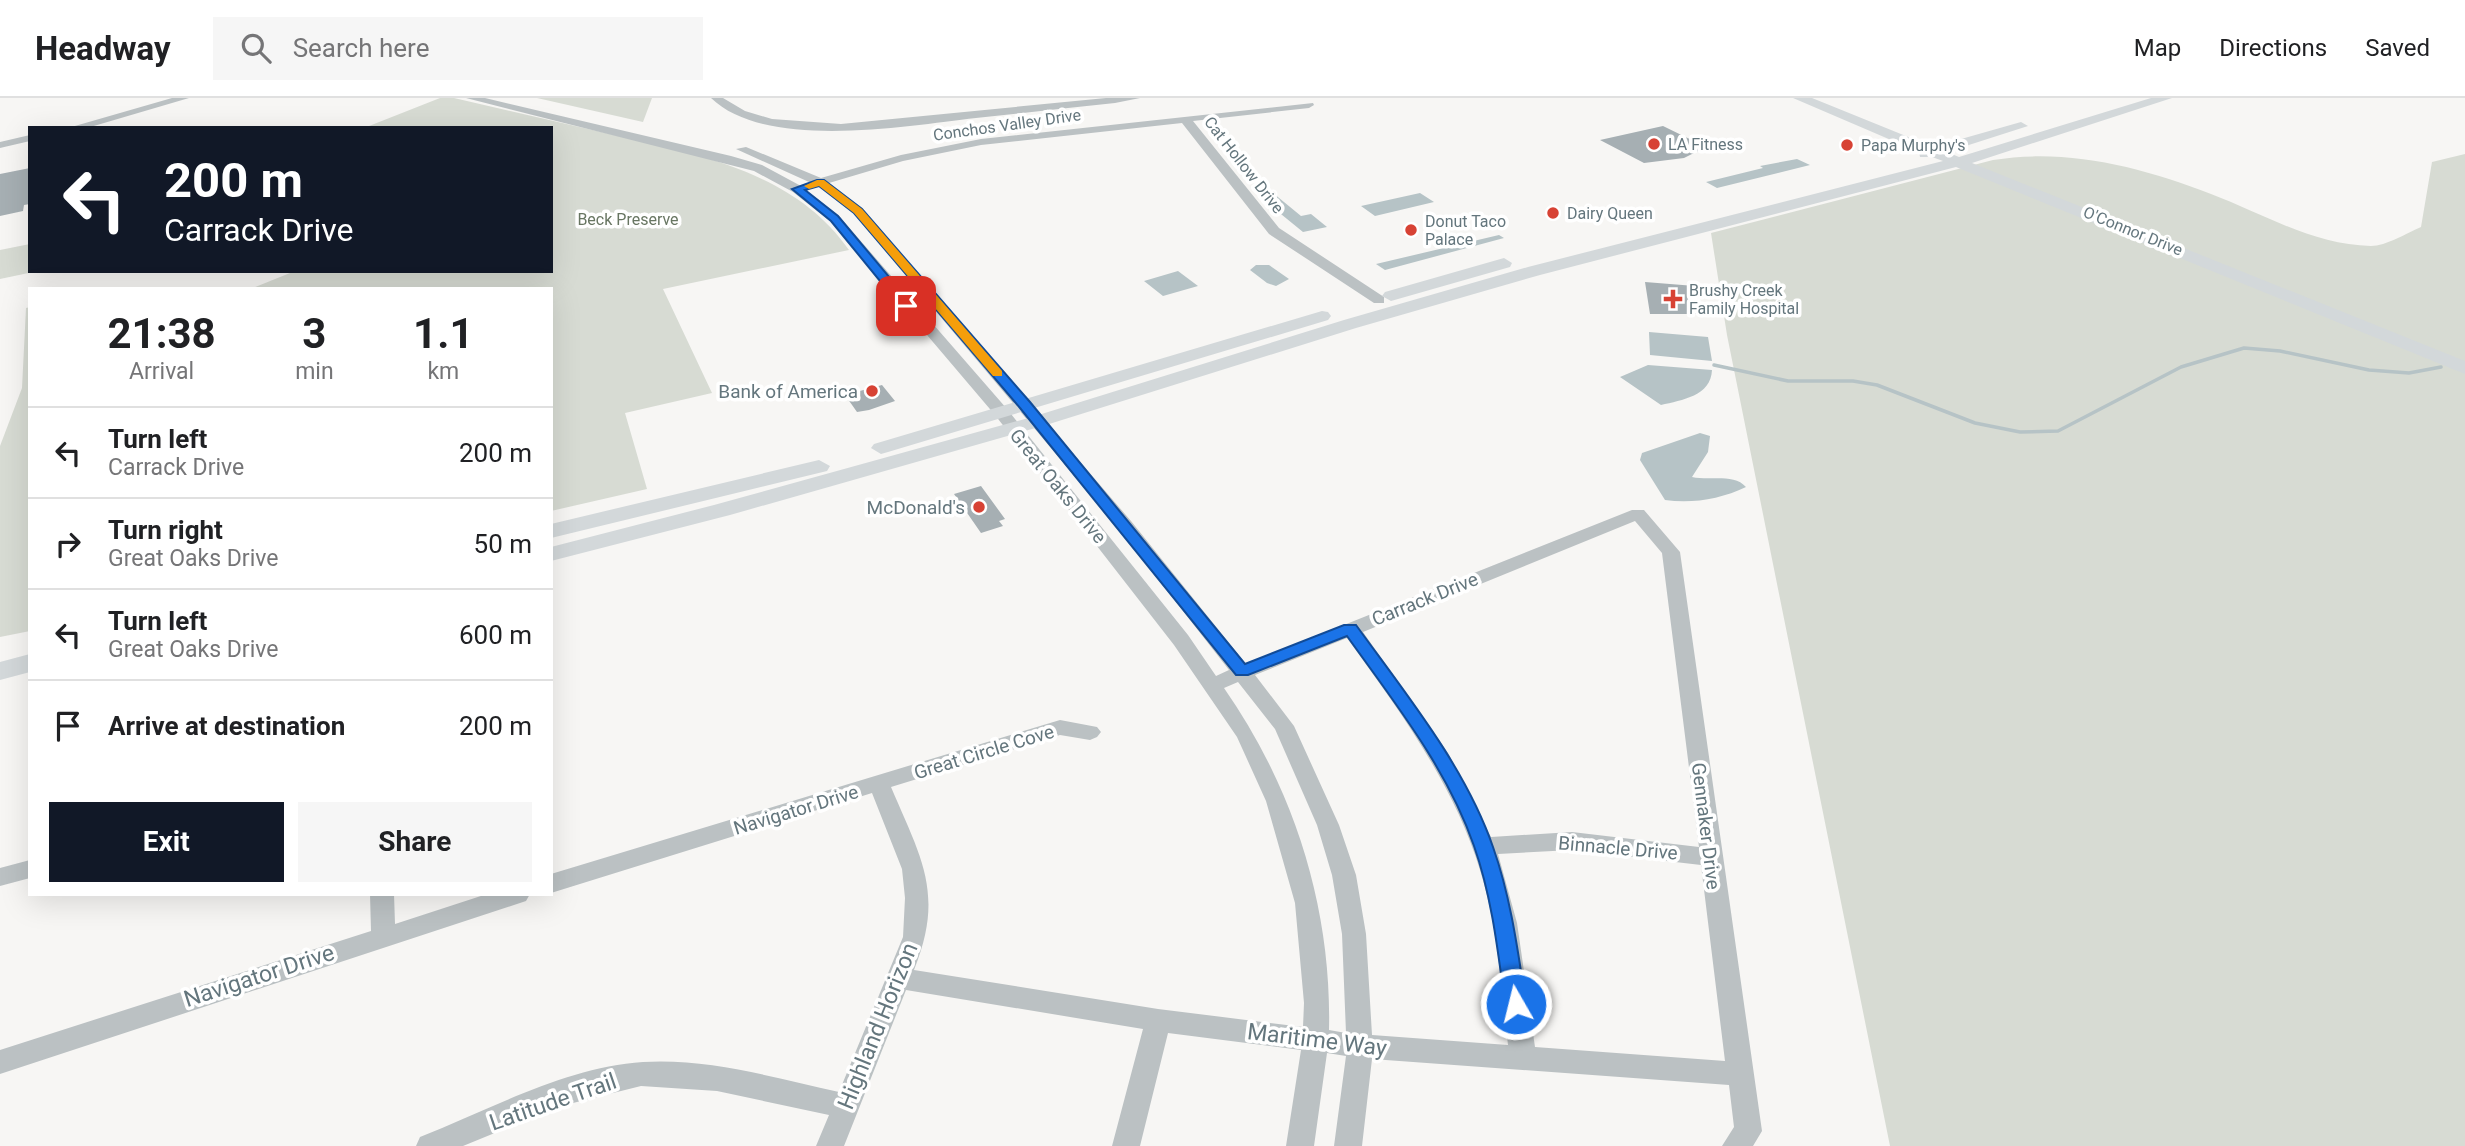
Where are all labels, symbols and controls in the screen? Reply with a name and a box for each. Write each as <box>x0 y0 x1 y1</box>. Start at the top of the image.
search box <box>213 17 703 80</box>
text: Headway <box>35 29 171 68</box>
icon: search <box>237 29 275 67</box>
text: Search here <box>293 33 429 63</box>
text: Map <box>2134 34 2181 62</box>
text: Directions <box>2219 34 2327 62</box>
text: Saved <box>2365 34 2430 62</box>
street label: Conchos Valley Drive <box>932 105 1082 145</box>
street label: Cat Hollow Drive <box>1200 113 1288 217</box>
place label: LA Fitness <box>1668 135 1743 154</box>
marker: LA Fitness <box>1646 136 1662 152</box>
place label: Papa Murphy's <box>1861 136 1966 155</box>
marker: Papa Murphy's <box>1839 137 1855 153</box>
text: 200 m <box>164 152 303 209</box>
icon: left <box>49 154 140 245</box>
street label: O'Connor Drive <box>2081 202 2185 260</box>
place label: Dairy Queen <box>1567 204 1653 223</box>
marker: Dairy Queen <box>1545 205 1561 221</box>
park label: Beck Preserve <box>577 210 679 229</box>
text: Carrack Drive <box>164 211 354 249</box>
place label: Donut Taco Palace <box>1425 212 1506 249</box>
marker: Donut Taco Palace <box>1403 222 1419 238</box>
pin <box>876 276 936 336</box>
place label: Brushy Creek Family Hospital <box>1689 281 1799 318</box>
icon: arrive <box>887 287 925 325</box>
marker: Brushy Creek Family Hospital <box>1663 289 1683 309</box>
text: 21:38 <box>107 309 216 358</box>
text: 3 <box>302 309 326 358</box>
text: 1.1 <box>413 309 473 358</box>
text: Arrival <box>129 358 194 385</box>
text: min <box>295 358 334 385</box>
text: km <box>427 358 459 385</box>
place label: Bank of America <box>718 380 858 403</box>
marker: Bank of America <box>864 383 880 399</box>
text: Turn left <box>108 424 207 454</box>
street label: Great Oaks Drive <box>1005 424 1111 548</box>
icon: left <box>49 434 87 472</box>
text: 200 m <box>459 438 532 468</box>
text: Carrack Drive <box>108 454 244 481</box>
place label: McDonald's <box>867 496 965 519</box>
marker: McDonald's <box>971 499 987 515</box>
text: Turn right <box>108 515 223 545</box>
icon: right <box>49 525 87 563</box>
text: 50 m <box>474 529 532 559</box>
text: Great Oaks Drive <box>108 545 278 572</box>
street label: Carrack Drive <box>1369 567 1481 631</box>
text: Turn left <box>108 606 207 636</box>
icon: left <box>49 616 87 654</box>
text: 600 m <box>459 620 532 650</box>
text: Great Oaks Drive <box>108 636 278 663</box>
icon: arrive <box>49 707 87 745</box>
text: Arrive at destination <box>108 711 345 741</box>
text: 200 m <box>459 711 532 741</box>
street label: Great Circle Cove <box>911 720 1057 784</box>
street label: Gennaker Drive <box>1687 761 1725 891</box>
street label: Navigator Drive <box>731 780 861 840</box>
button: Exit <box>49 802 284 882</box>
button: Share <box>298 802 532 882</box>
street label: Binnacle Drive <box>1557 831 1679 865</box>
street label: Navigator Drive <box>180 939 338 1013</box>
street label: Highland Horizon <box>832 939 924 1113</box>
position arrow <box>1479 967 1553 1041</box>
street label: Maritime Way <box>1246 1018 1388 1062</box>
street label: Latitude Trail <box>486 1068 620 1136</box>

